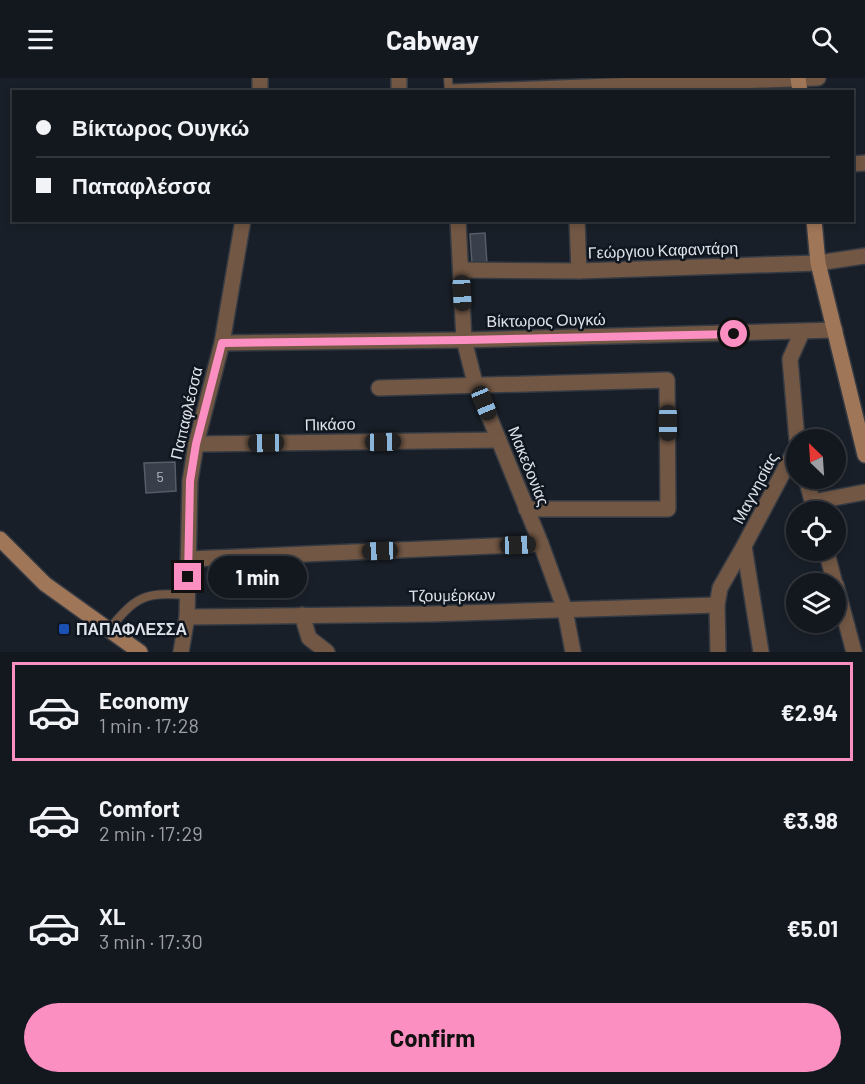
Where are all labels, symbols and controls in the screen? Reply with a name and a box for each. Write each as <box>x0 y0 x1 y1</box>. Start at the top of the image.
icon: menu <box>24 23 57 56</box>
text: Cabway <box>386 23 479 55</box>
icon: search <box>808 23 841 56</box>
text: Βίκτωρος Ουγκώ <box>72 114 249 140</box>
text: Παπαφλέσσα <box>72 172 211 198</box>
street label: Γεώργιου Καφαντάρη <box>587 237 739 262</box>
car <box>452 275 472 311</box>
street label: Βίκτωρος Ουγκώ <box>486 309 606 330</box>
route start <box>720 320 747 347</box>
street label: Παπαφλέσσα <box>166 365 205 461</box>
car <box>469 383 499 423</box>
car <box>659 405 677 441</box>
street label: Πικάσο <box>304 414 356 433</box>
street label: Μακεδονίας <box>505 423 554 509</box>
north arrow <box>786 429 846 489</box>
map controls <box>786 429 846 633</box>
car <box>365 433 401 451</box>
car <box>248 434 284 452</box>
street label: Μαγνησίας <box>728 449 781 527</box>
house number: 5 <box>156 468 164 485</box>
button: locate <box>786 501 846 561</box>
car <box>500 535 536 555</box>
car <box>362 541 398 561</box>
callout: 1 min <box>209 556 308 598</box>
route end <box>174 563 201 590</box>
text: 1 min <box>236 565 279 589</box>
button: layers <box>786 573 846 633</box>
street label: Τζουμέρκων <box>408 584 496 606</box>
place label: ΠΑΠΑΦΛΕΣΣΑ <box>76 619 187 638</box>
marker: ΠΑΠΑΦΛΕΣΣΑ <box>57 622 71 636</box>
icon: car <box>27 685 81 739</box>
text: Economy <box>99 687 189 713</box>
text: €2.94 <box>781 699 838 725</box>
text: 1 min · 17:28 <box>99 713 199 737</box>
icon: car <box>27 793 81 847</box>
text: Comfort <box>99 795 180 821</box>
text: €3.98 <box>783 807 838 833</box>
text: 2 min · 17:29 <box>99 821 203 845</box>
icon: car <box>27 901 81 955</box>
text: XL <box>99 903 125 929</box>
text: €5.01 <box>787 915 838 941</box>
text: 3 min · 17:30 <box>99 929 203 953</box>
button: Confirm <box>24 1003 841 1072</box>

